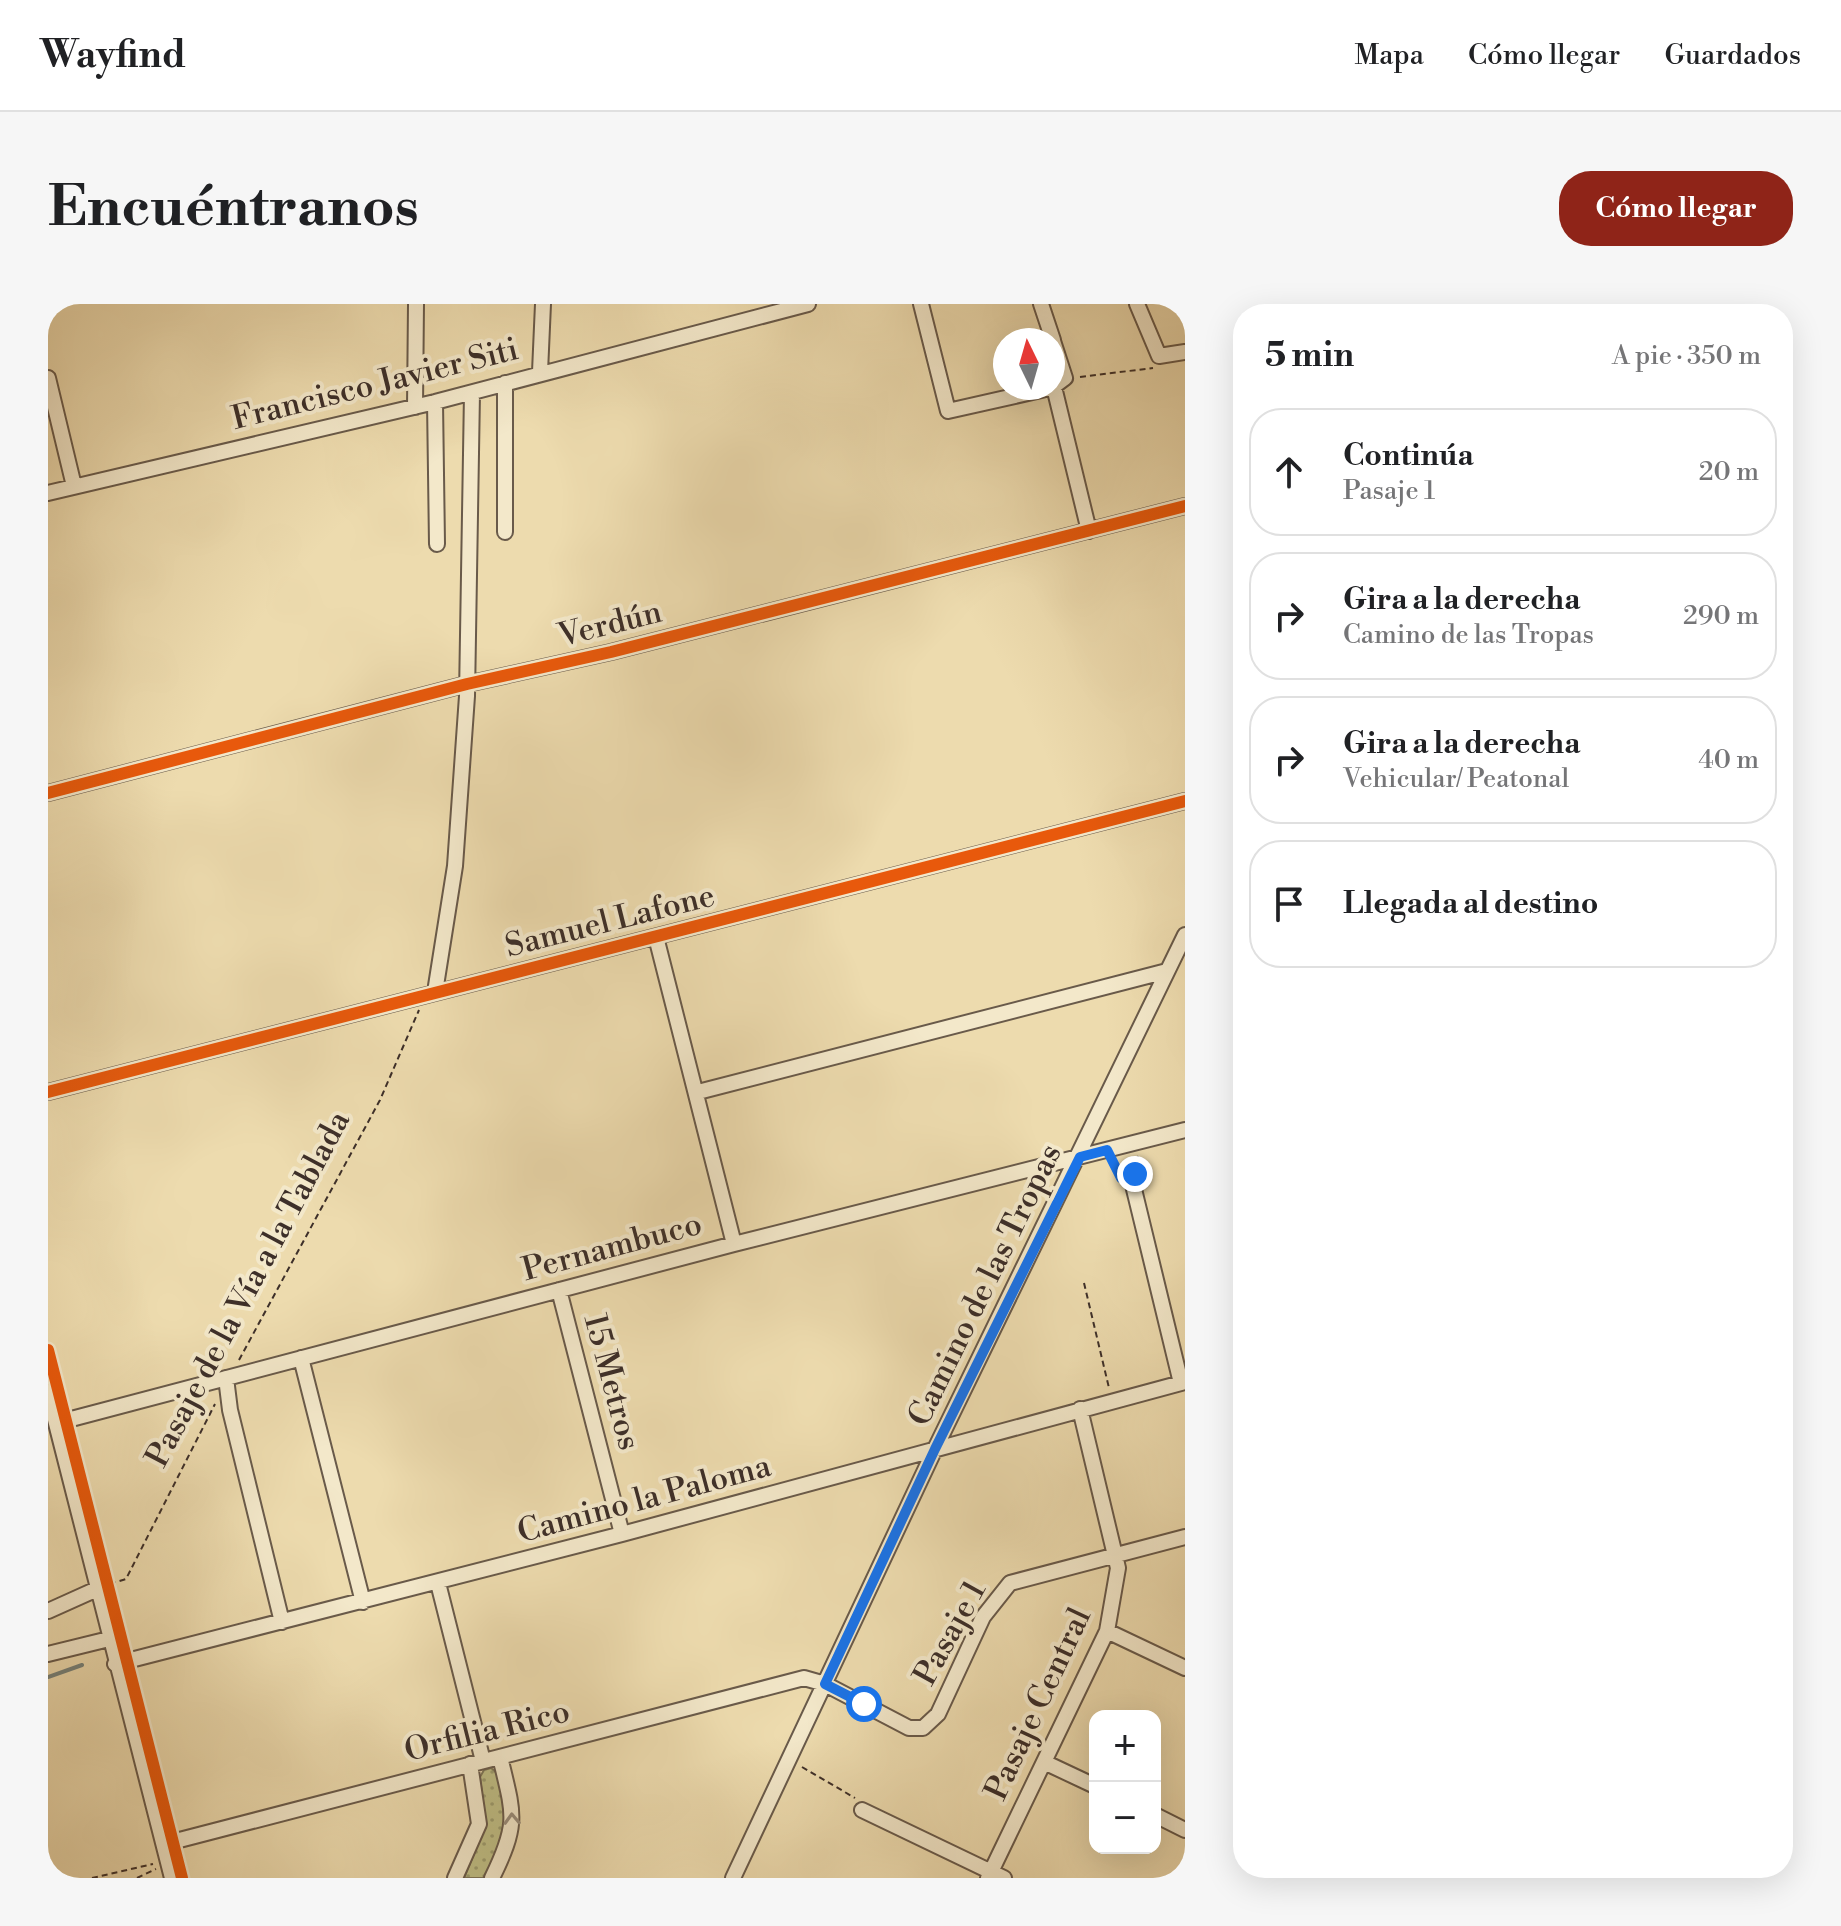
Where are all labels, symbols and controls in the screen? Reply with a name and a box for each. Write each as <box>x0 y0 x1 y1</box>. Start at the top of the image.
text: Wayfind <box>40 32 186 79</box>
text: Mapa <box>1355 38 1424 73</box>
text: Cómo llegar <box>1468 38 1620 73</box>
text: Guardados <box>1664 38 1801 73</box>
button: Cómo llegar <box>1559 171 1793 246</box>
text: Encuéntranos <box>48 173 419 243</box>
north arrow <box>993 328 1065 400</box>
street label: Francisco Javier Siti <box>227 329 523 439</box>
text: 5 min <box>1265 335 1354 377</box>
text: A pie · 350 m <box>1612 340 1761 372</box>
text: Continúa <box>1343 437 1474 475</box>
icon: ahead <box>1267 450 1311 494</box>
text: 20 m <box>1699 456 1759 488</box>
text: Pasaje 1 <box>1343 475 1435 507</box>
text: Gira a la derecha <box>1343 581 1580 619</box>
street label: Verdún <box>553 592 666 656</box>
icon: right <box>1267 594 1311 638</box>
text: 290 m <box>1683 600 1759 632</box>
text: Camino de las Tropas <box>1343 619 1594 651</box>
text: Gira a la derecha <box>1343 725 1580 763</box>
icon: right <box>1267 738 1311 782</box>
text: 40 m <box>1698 744 1759 776</box>
text: Vehicular/ Peatonal <box>1343 763 1569 795</box>
street label: Samuel Lafone <box>501 876 719 966</box>
icon: arrive <box>1267 882 1311 926</box>
text: Llegada al destino <box>1343 885 1598 923</box>
street label: Pasaje de la Vía a la Tablada <box>137 1103 359 1474</box>
street label: Camino de las Tropas <box>899 1137 1071 1433</box>
route end <box>1117 1156 1153 1192</box>
street label: Pernambuco <box>518 1204 706 1290</box>
street label: 15 Metros <box>575 1310 649 1454</box>
street label: Camino la Paloma <box>513 1446 776 1552</box>
street label: Pasaje 1 <box>905 1574 995 1692</box>
street label: Pasaje Central <box>976 1601 1100 1807</box>
route start <box>846 1686 882 1722</box>
street label: Orfilia Rico <box>400 1691 574 1771</box>
map controls <box>1089 1710 1161 1854</box>
button: + <box>1089 1710 1161 1782</box>
button: − <box>1089 1782 1161 1854</box>
one-way arrow <box>503 1812 520 1825</box>

